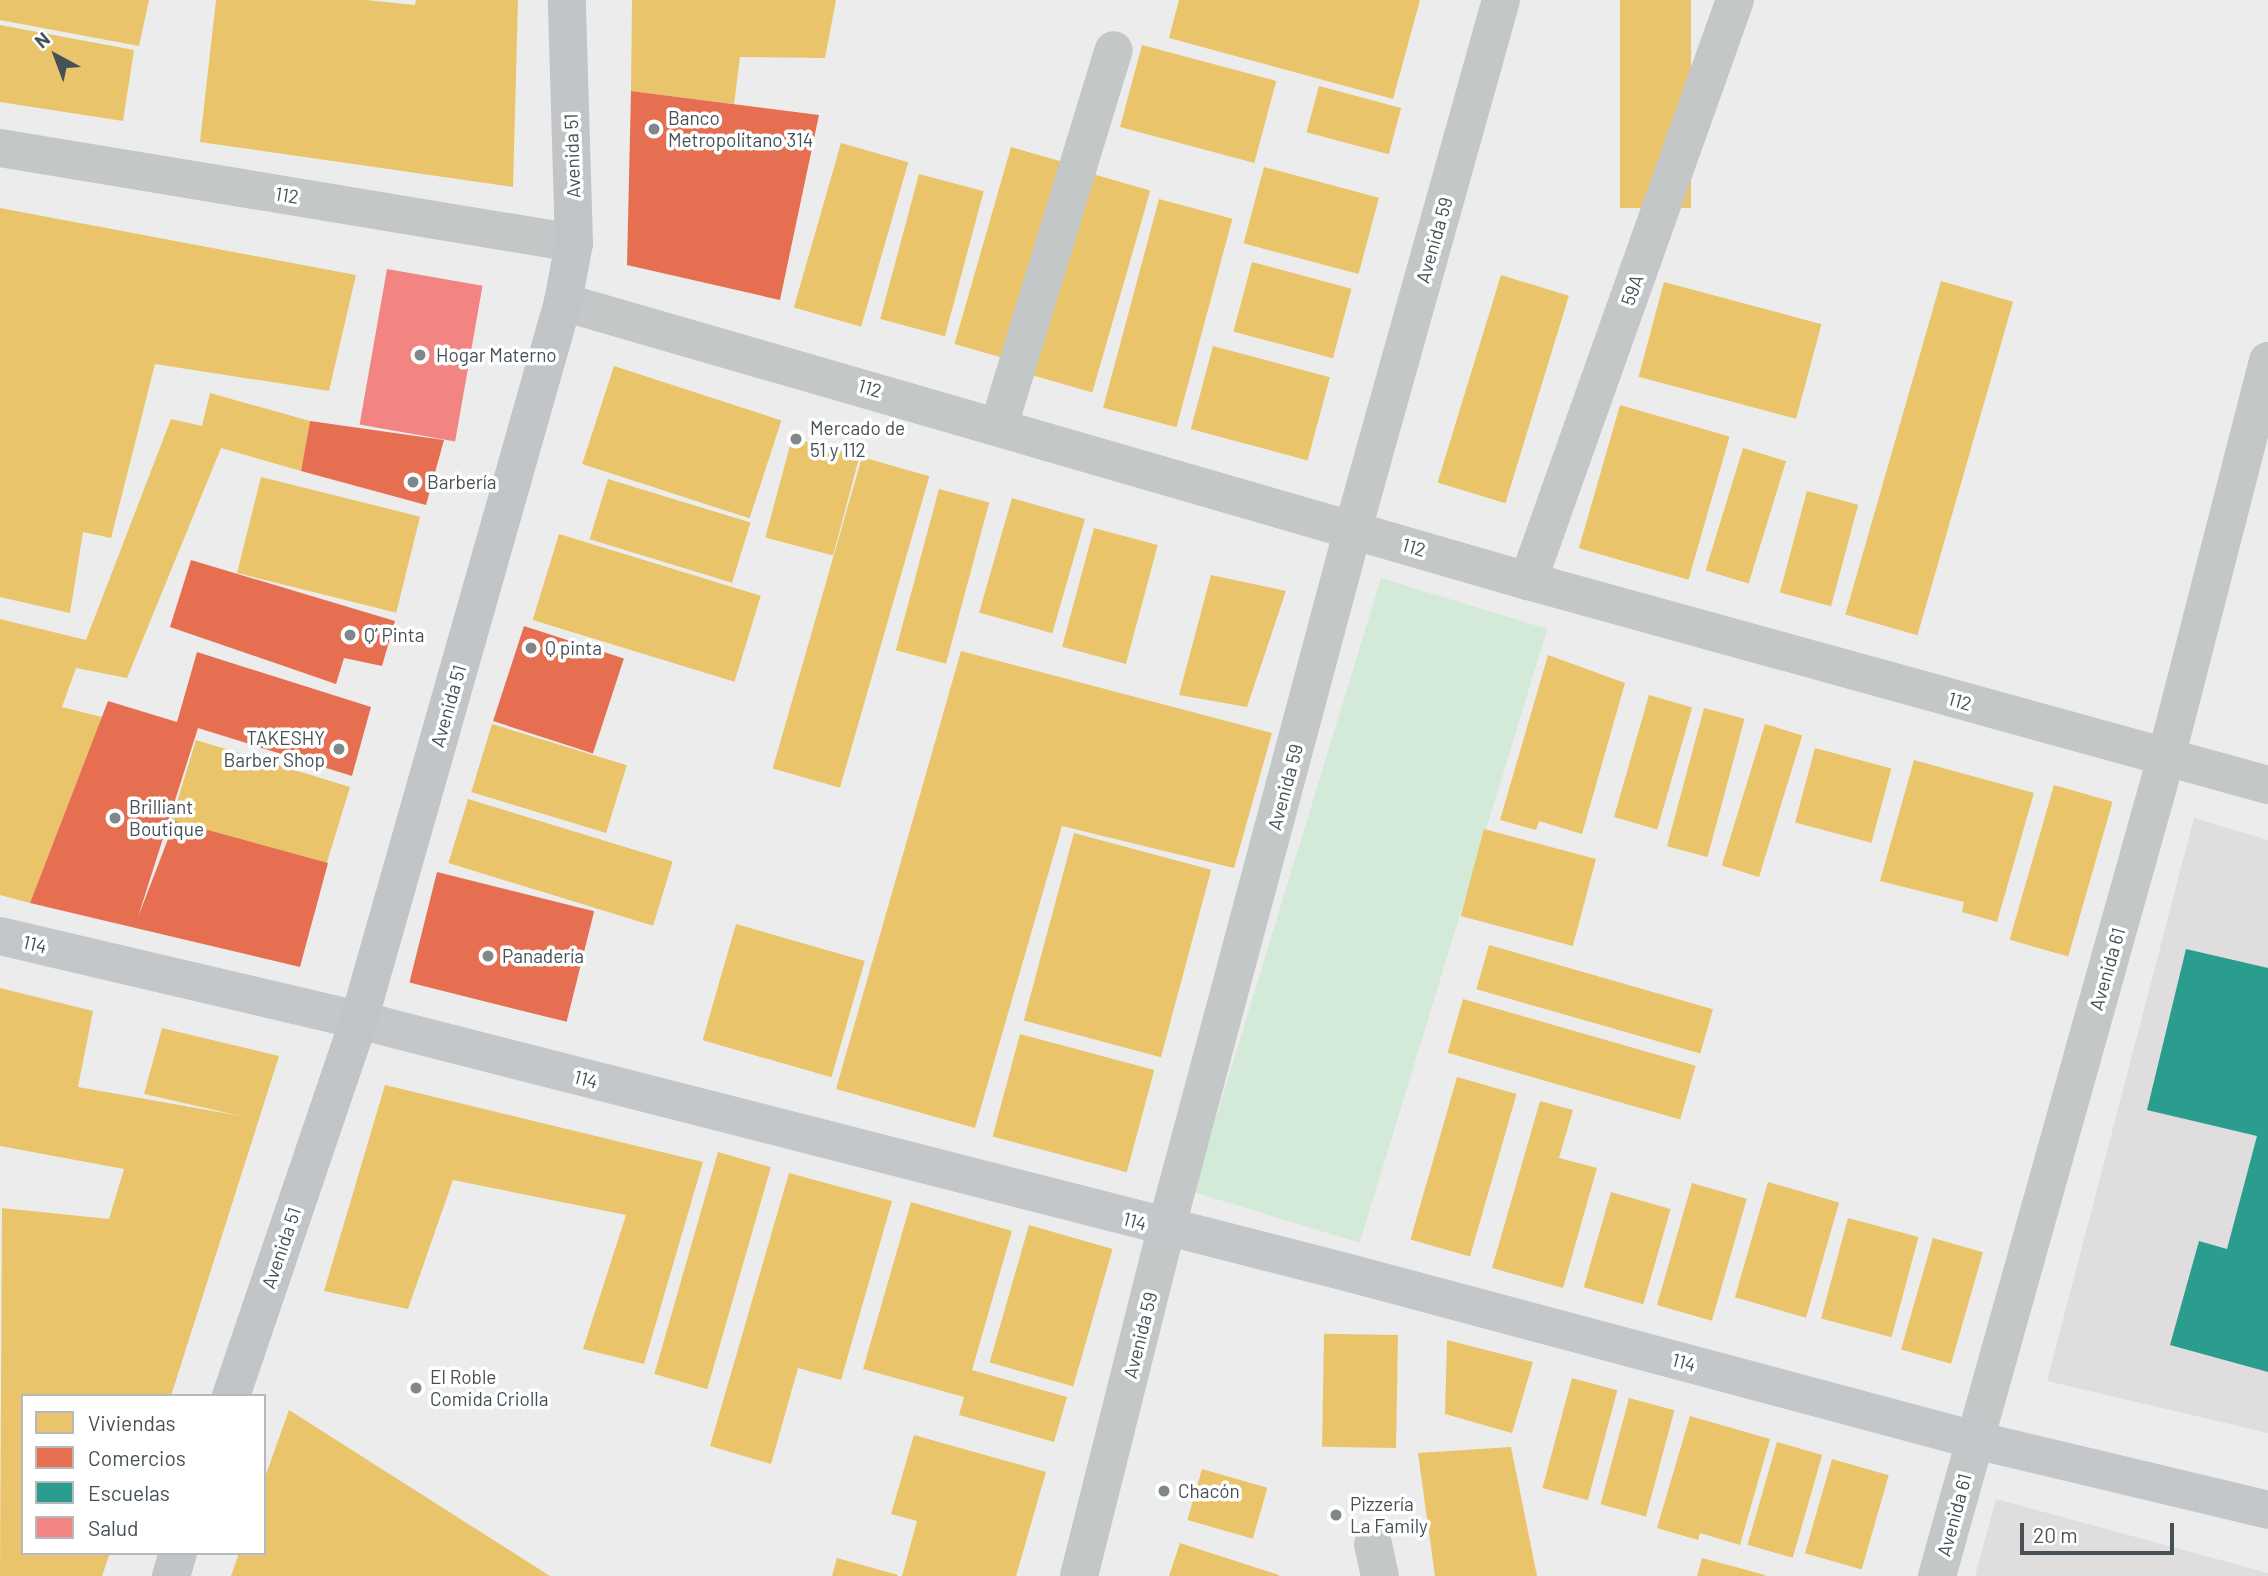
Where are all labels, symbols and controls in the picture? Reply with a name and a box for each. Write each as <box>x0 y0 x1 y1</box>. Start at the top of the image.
north arrow <box>21 21 91 91</box>
text: N <box>30 27 54 53</box>
place label: Banco Metropolitano 314 <box>668 107 813 151</box>
street label: Avenida 51 <box>559 113 585 199</box>
marker: Banco Metropolitano 314 <box>646 121 662 137</box>
street label: 112 <box>274 182 300 208</box>
street label: Avenida 59 <box>1411 194 1457 286</box>
street label: 59A <box>1616 271 1648 309</box>
place label: Hogar Materno <box>436 344 557 366</box>
marker: Hogar Materno <box>410 345 430 365</box>
street label: 112 <box>856 374 884 402</box>
place label: Mercado de 51 y 112 <box>810 417 905 461</box>
marker: Mercado de 51 y 112 <box>788 431 804 447</box>
place label: Barbería <box>427 471 496 493</box>
marker: Barbería <box>405 474 421 490</box>
street label: 112 <box>1400 533 1428 561</box>
place label: Q’ Pinta <box>364 624 424 646</box>
marker: Q’ Pinta <box>342 627 358 643</box>
place label: Q pinta <box>545 637 602 659</box>
marker: Q pinta <box>523 640 539 656</box>
street label: Avenida 51 <box>425 662 471 750</box>
street label: 112 <box>1946 687 1974 715</box>
place label: TAKESHY Barber Shop <box>223 727 325 771</box>
marker: TAKESHY Barber Shop <box>331 741 347 757</box>
street label: Avenida 59 <box>1263 741 1307 833</box>
place label: Brilliant Boutique <box>129 796 204 840</box>
marker: Brilliant Boutique <box>107 810 123 826</box>
street label: Avenida 61 <box>2084 925 2130 1013</box>
street label: 114 <box>21 930 49 958</box>
place label: Panadería <box>502 945 584 967</box>
marker: Panadería <box>480 948 496 964</box>
street label: 114 <box>572 1065 600 1093</box>
street label: Avenida 51 <box>256 1204 306 1292</box>
street label: 114 <box>1121 1207 1149 1235</box>
street label: Avenida 59 <box>1118 1289 1162 1381</box>
street label: 114 <box>1670 1348 1698 1376</box>
place label: El Roble Comida Criolla <box>430 1366 548 1410</box>
marker: El Roble Comida Criolla <box>408 1380 424 1396</box>
legend <box>21 1394 266 1555</box>
text: Viviendas <box>88 1410 176 1435</box>
text: Comercios <box>88 1445 186 1470</box>
street label: Avenida 61 <box>1932 1471 1976 1559</box>
text: Escuelas <box>88 1480 170 1505</box>
place label: Chacón <box>1178 1480 1240 1502</box>
marker: Chacón <box>1156 1483 1172 1499</box>
place label: Pizzería La Family <box>1350 1493 1428 1537</box>
marker: Pizzería La Family <box>1328 1507 1344 1523</box>
scale bar <box>2023 1510 2177 1554</box>
text: Salud <box>88 1515 139 1540</box>
text: 20 m <box>2033 1522 2078 1547</box>

